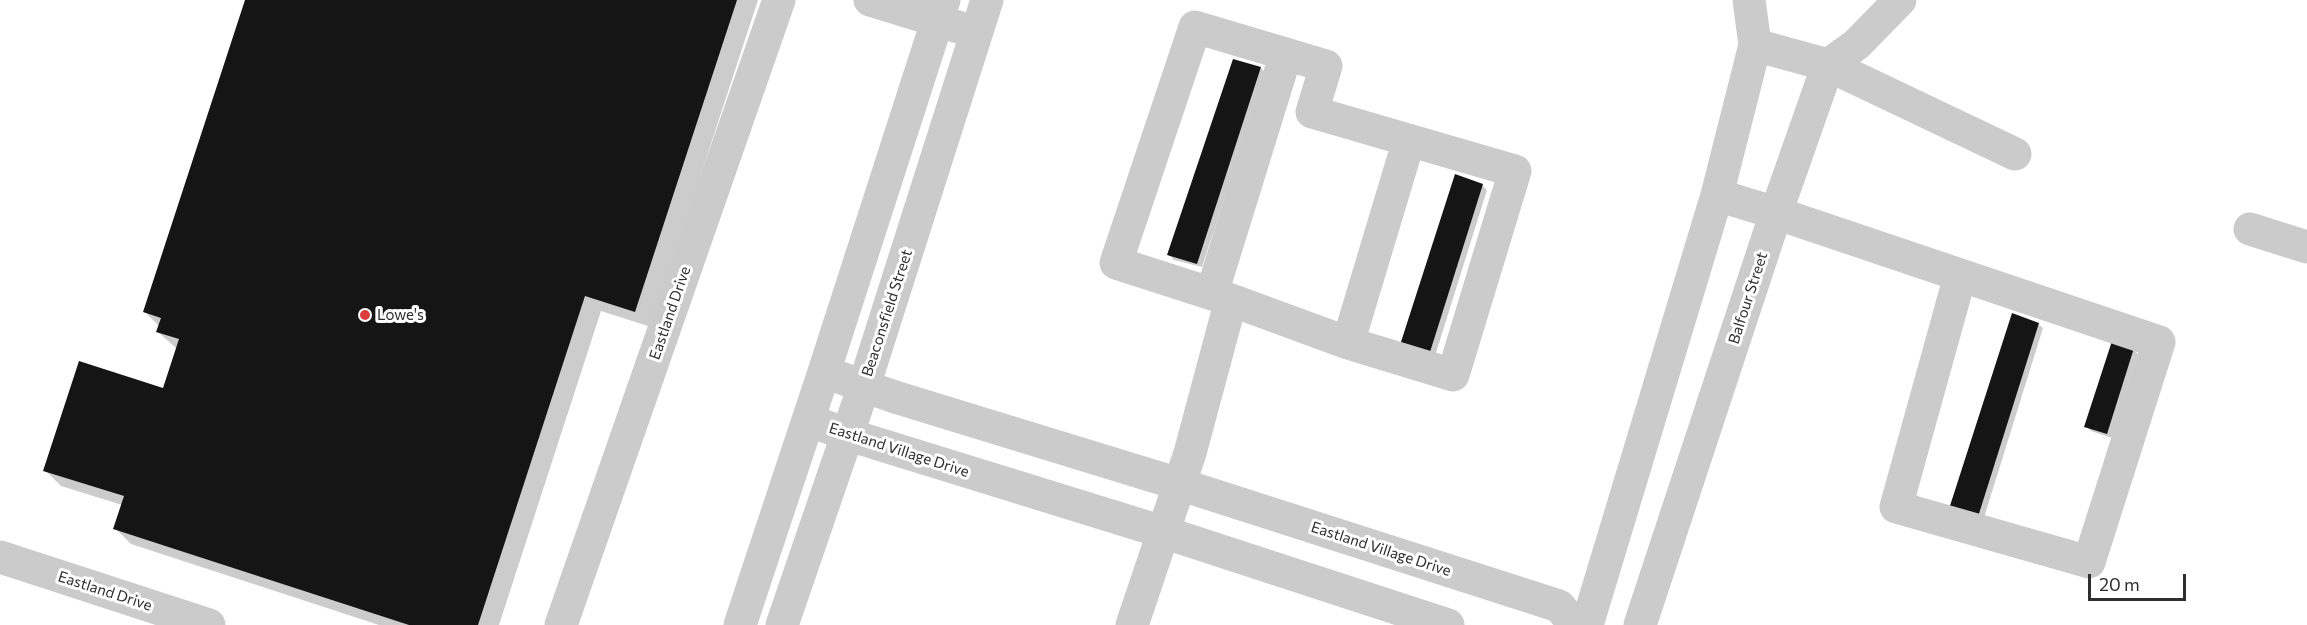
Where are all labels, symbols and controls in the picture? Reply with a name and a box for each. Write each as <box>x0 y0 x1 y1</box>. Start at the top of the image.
street label: Beaconsfield Street <box>858 247 916 379</box>
street label: Balfour Street <box>1725 250 1771 346</box>
street label: Eastland Drive <box>646 264 694 362</box>
place label: Lowe's <box>377 306 424 324</box>
marker: Lowe's <box>358 308 372 322</box>
street label: Eastland Village Drive <box>827 419 971 481</box>
street label: Eastland Village Drive <box>1309 518 1453 580</box>
scale bar <box>2091 562 2188 600</box>
street label: Eastland Drive <box>56 567 154 615</box>
text: 20 m <box>2099 573 2140 595</box>

